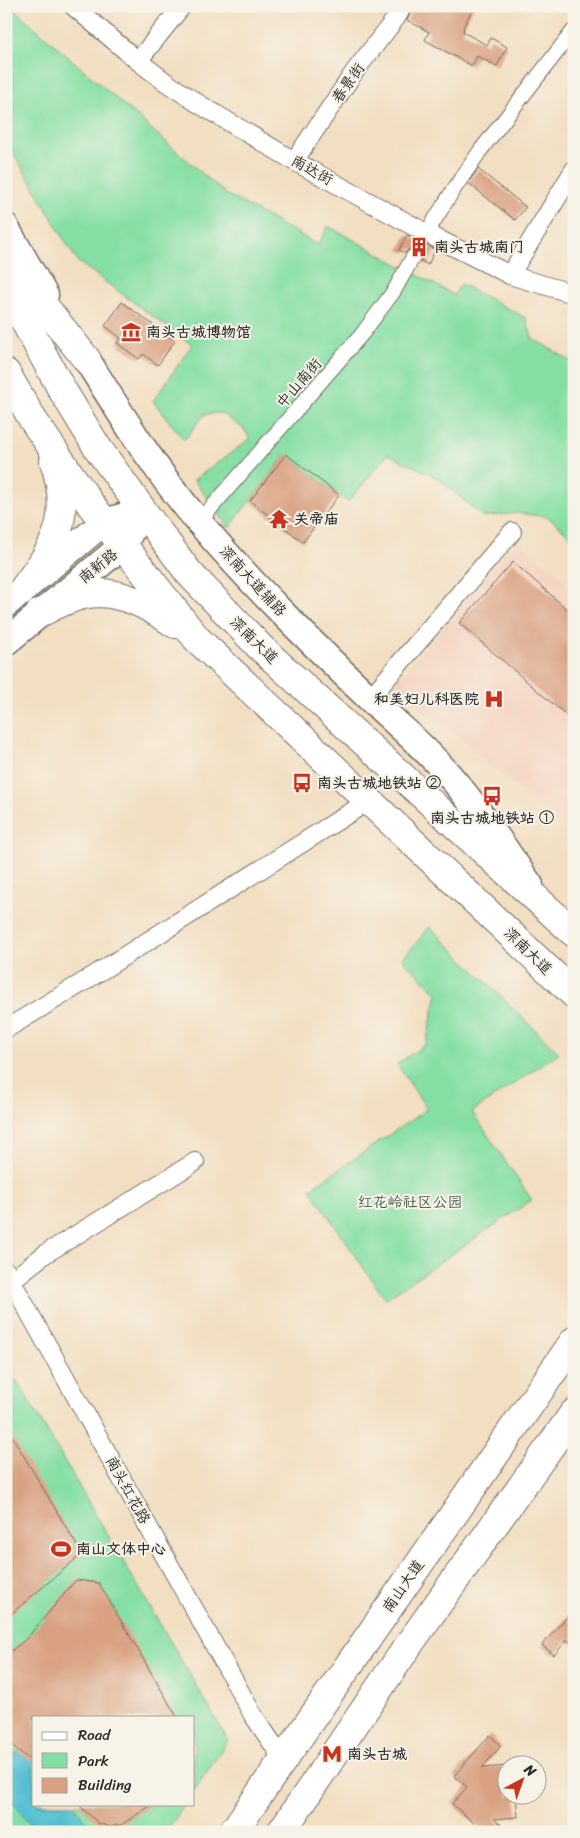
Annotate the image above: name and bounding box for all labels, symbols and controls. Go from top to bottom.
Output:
street label: 春景街 [324,57,372,109]
street label: 南达街 [286,148,338,192]
place label: 南头古城南门 [434,234,524,260]
building icon: 南头古城南门 [408,236,430,258]
place label: 南头古城博物馆 [146,319,251,345]
museum icon: 南头古城博物馆 [120,321,142,343]
street label: 中山南街 [270,352,328,414]
place label: 关帝庙 [294,506,339,532]
temple icon: 关帝庙 [268,508,290,530]
street label: 深南大道辅路 [213,539,293,623]
street label: 南新路 [72,542,124,590]
street label: 深南大道 [223,610,285,670]
place label: 和美妇儿科医院 [374,686,479,712]
hospital icon: 和美妇儿科医院 [483,688,505,710]
place label: 南头古城地铁站 ② [317,770,441,796]
bus stop icon: 南头古城地铁站 ② [291,772,313,794]
bus stop icon: 南头古城地铁站 ① [481,785,503,807]
place label: 南头古城地铁站 ① [430,805,554,831]
street label: 深南大道 [497,921,559,981]
park label: 红花岭社区公园 [357,1189,463,1215]
street label: 南头红花路 [98,1451,158,1529]
place label: 南山文体中心 [76,1536,166,1562]
sports icon: 南山文体中心 [50,1538,72,1560]
street label: 南山大道 [375,1554,431,1618]
legend [32,1716,195,1806]
text: Road [78,1722,111,1748]
place label: 南头古城 [347,1741,407,1767]
metro station icon: 南头古城 [321,1743,343,1765]
text: Park [78,1748,109,1774]
north arrow [498,1756,548,1806]
text: N [518,1757,542,1783]
text: Building [78,1772,132,1798]

